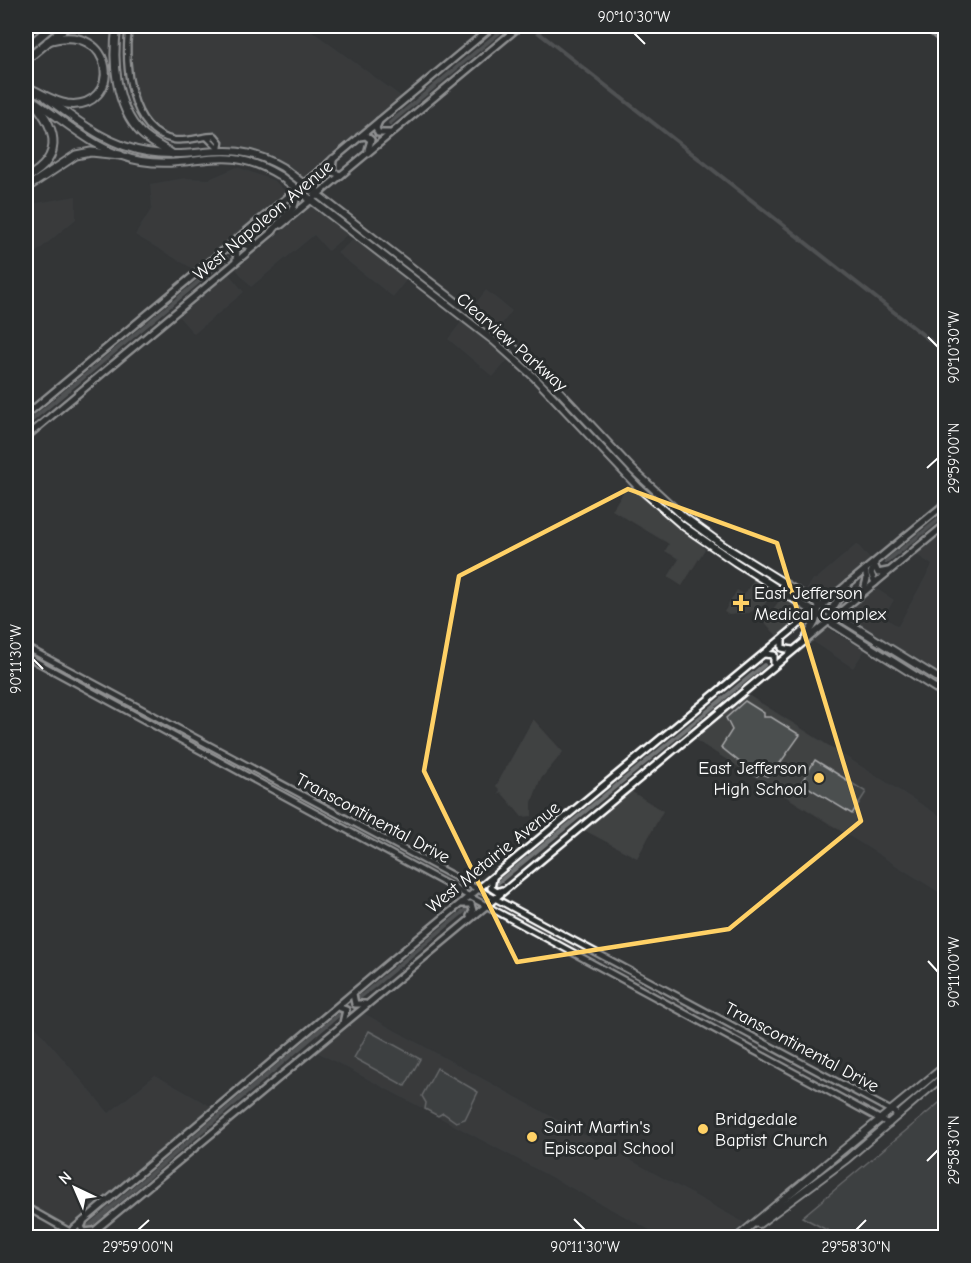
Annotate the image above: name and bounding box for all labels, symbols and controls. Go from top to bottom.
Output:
text: 90°10'30"W [598,8,670,26]
street label: West Napoleon Avenue [189,156,337,285]
street label: Clearview Parkway [452,288,572,397]
text: 90°10'30"W [945,311,963,383]
text: 29°59'00"N [945,423,963,493]
place label: East Jefferson Medical Complex [754,583,887,625]
marker: East Jefferson Medical Complex [732,594,750,612]
text: 90°11'30"W [7,624,25,694]
place label: East Jefferson High School [698,758,807,800]
street label: Transcontinental Drive [292,769,454,868]
marker: East Jefferson High School [812,771,826,785]
street label: West Metairie Avenue [423,797,564,918]
text: 90°11'00"W [945,936,963,1008]
street label: Transcontinental Drive [721,998,883,1097]
place label: Bridgedale Baptist Church [715,1109,828,1151]
text: 29°58'30"N [945,1115,963,1185]
place label: Saint Martin's Episcopal School [544,1117,674,1159]
marker: Bridgedale Baptist Church [696,1122,710,1136]
marker: Saint Martin's Episcopal School [525,1130,539,1144]
north arrow [45,1158,105,1218]
text: N [55,1168,75,1188]
text: 29°59'00"N [103,1238,173,1256]
text: 90°11'30"W [550,1238,620,1256]
text: 29°58'30"N [821,1238,891,1256]

